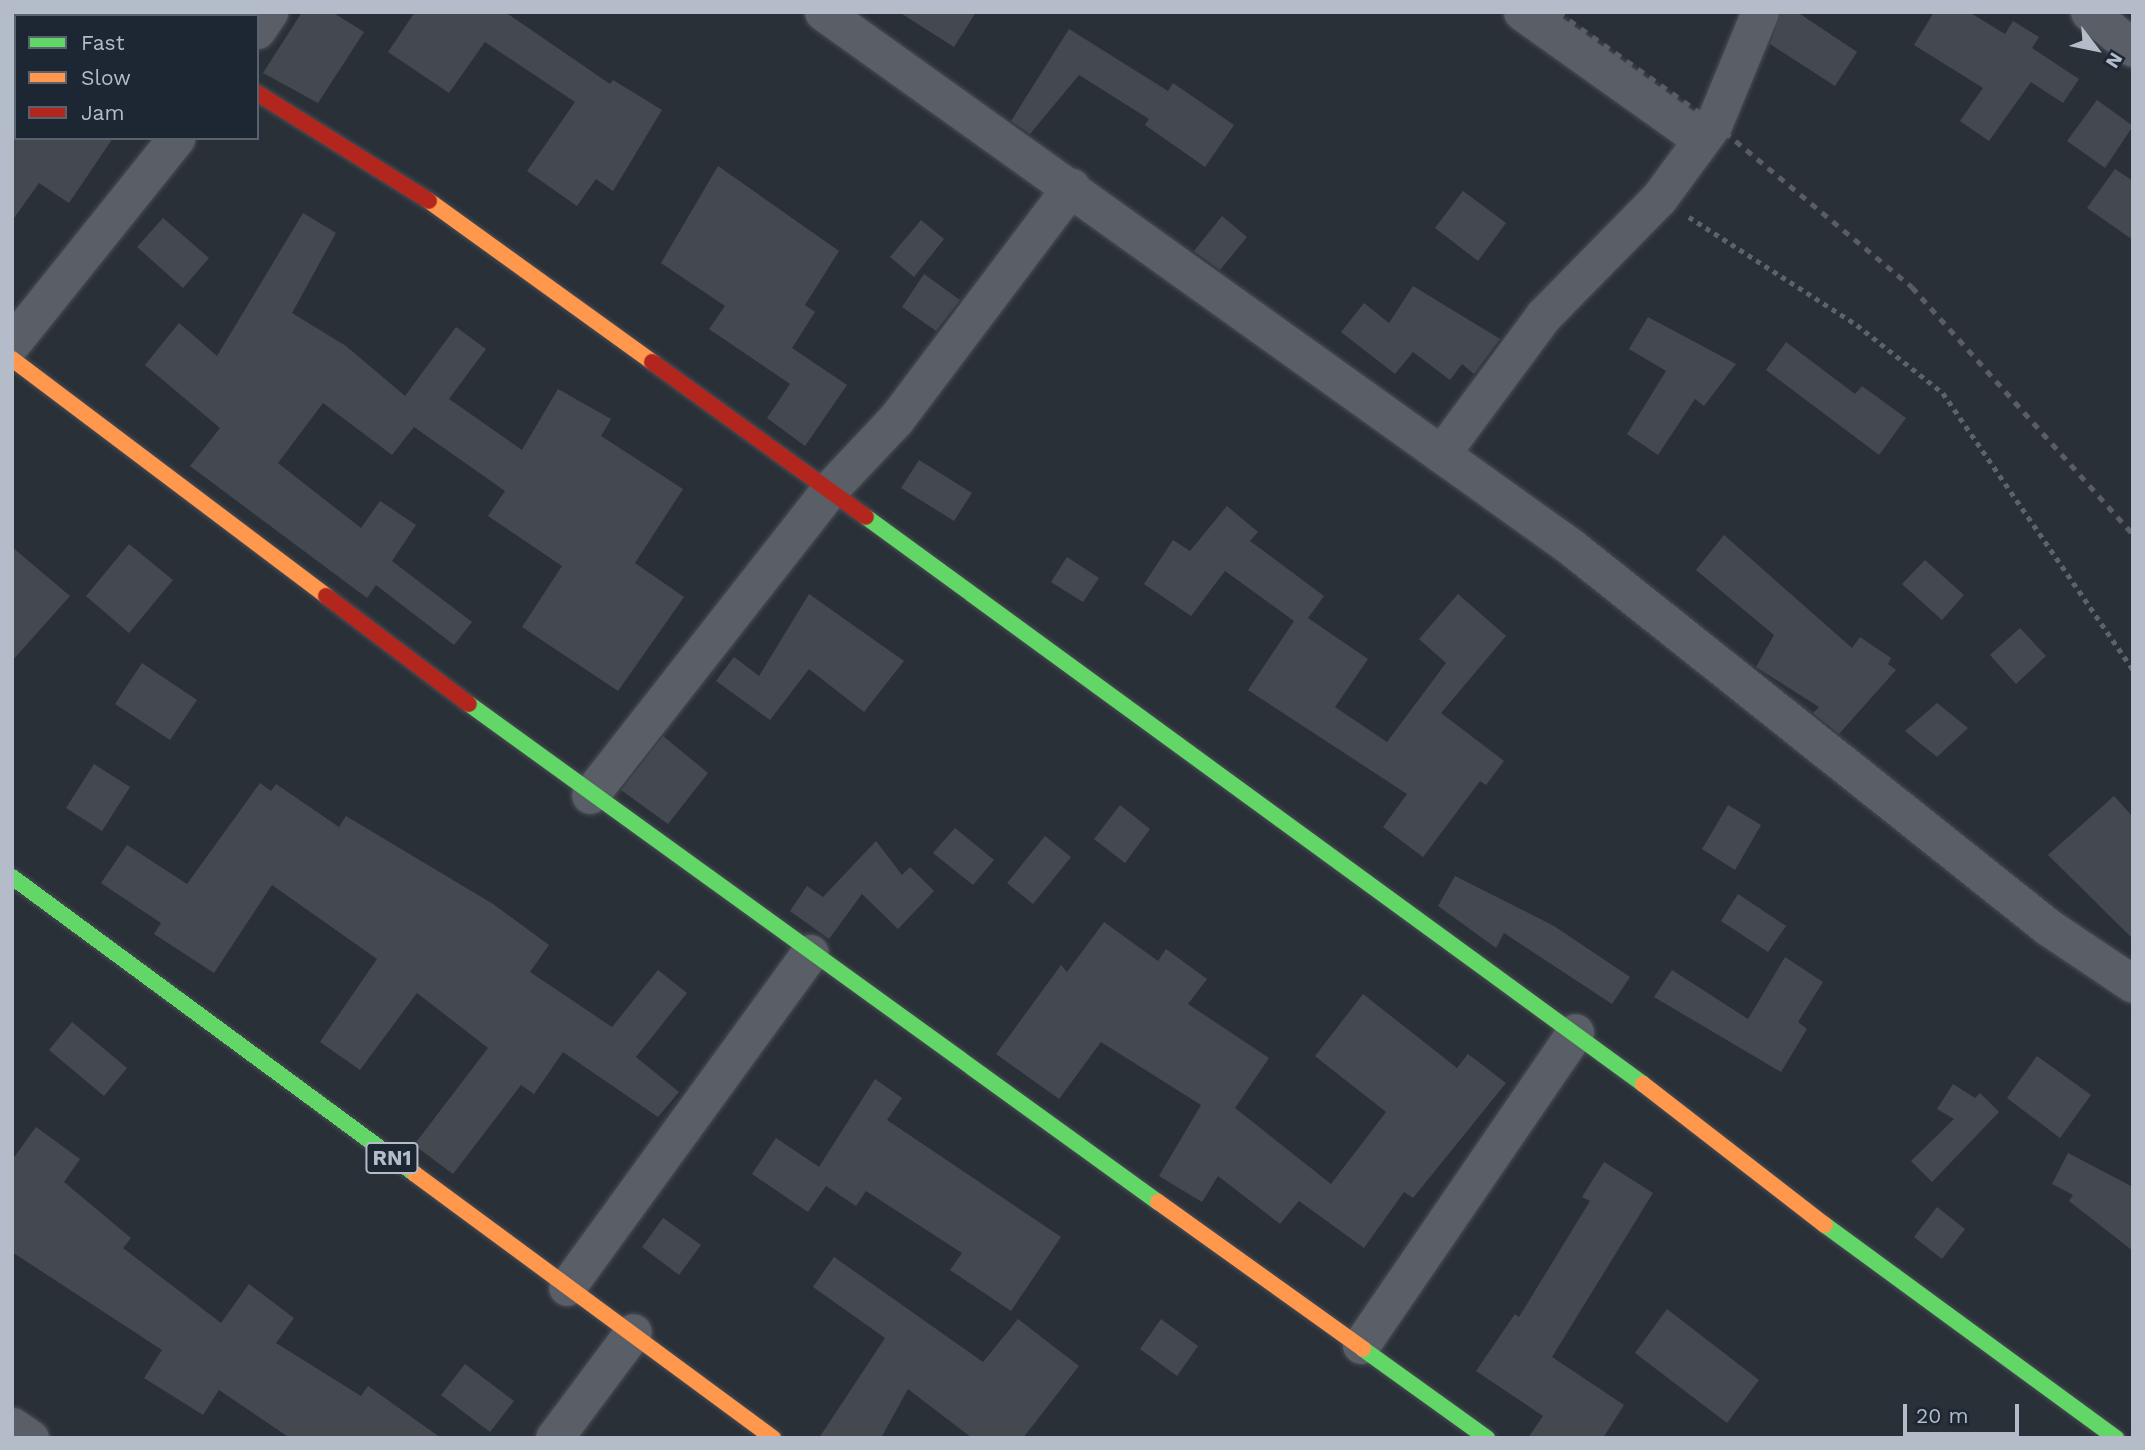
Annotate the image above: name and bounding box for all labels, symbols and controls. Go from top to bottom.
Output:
legend [14,14,259,140]
north arrow [2061,14,2131,84]
text: Fast [81,30,125,55]
text: N [2101,48,2128,72]
text: Slow [81,65,131,90]
text: Jam [81,100,124,125]
road number: RN1 [364,1140,420,1176]
scale bar [1907,1390,2022,1434]
text: 20 m [1916,1403,1968,1428]

